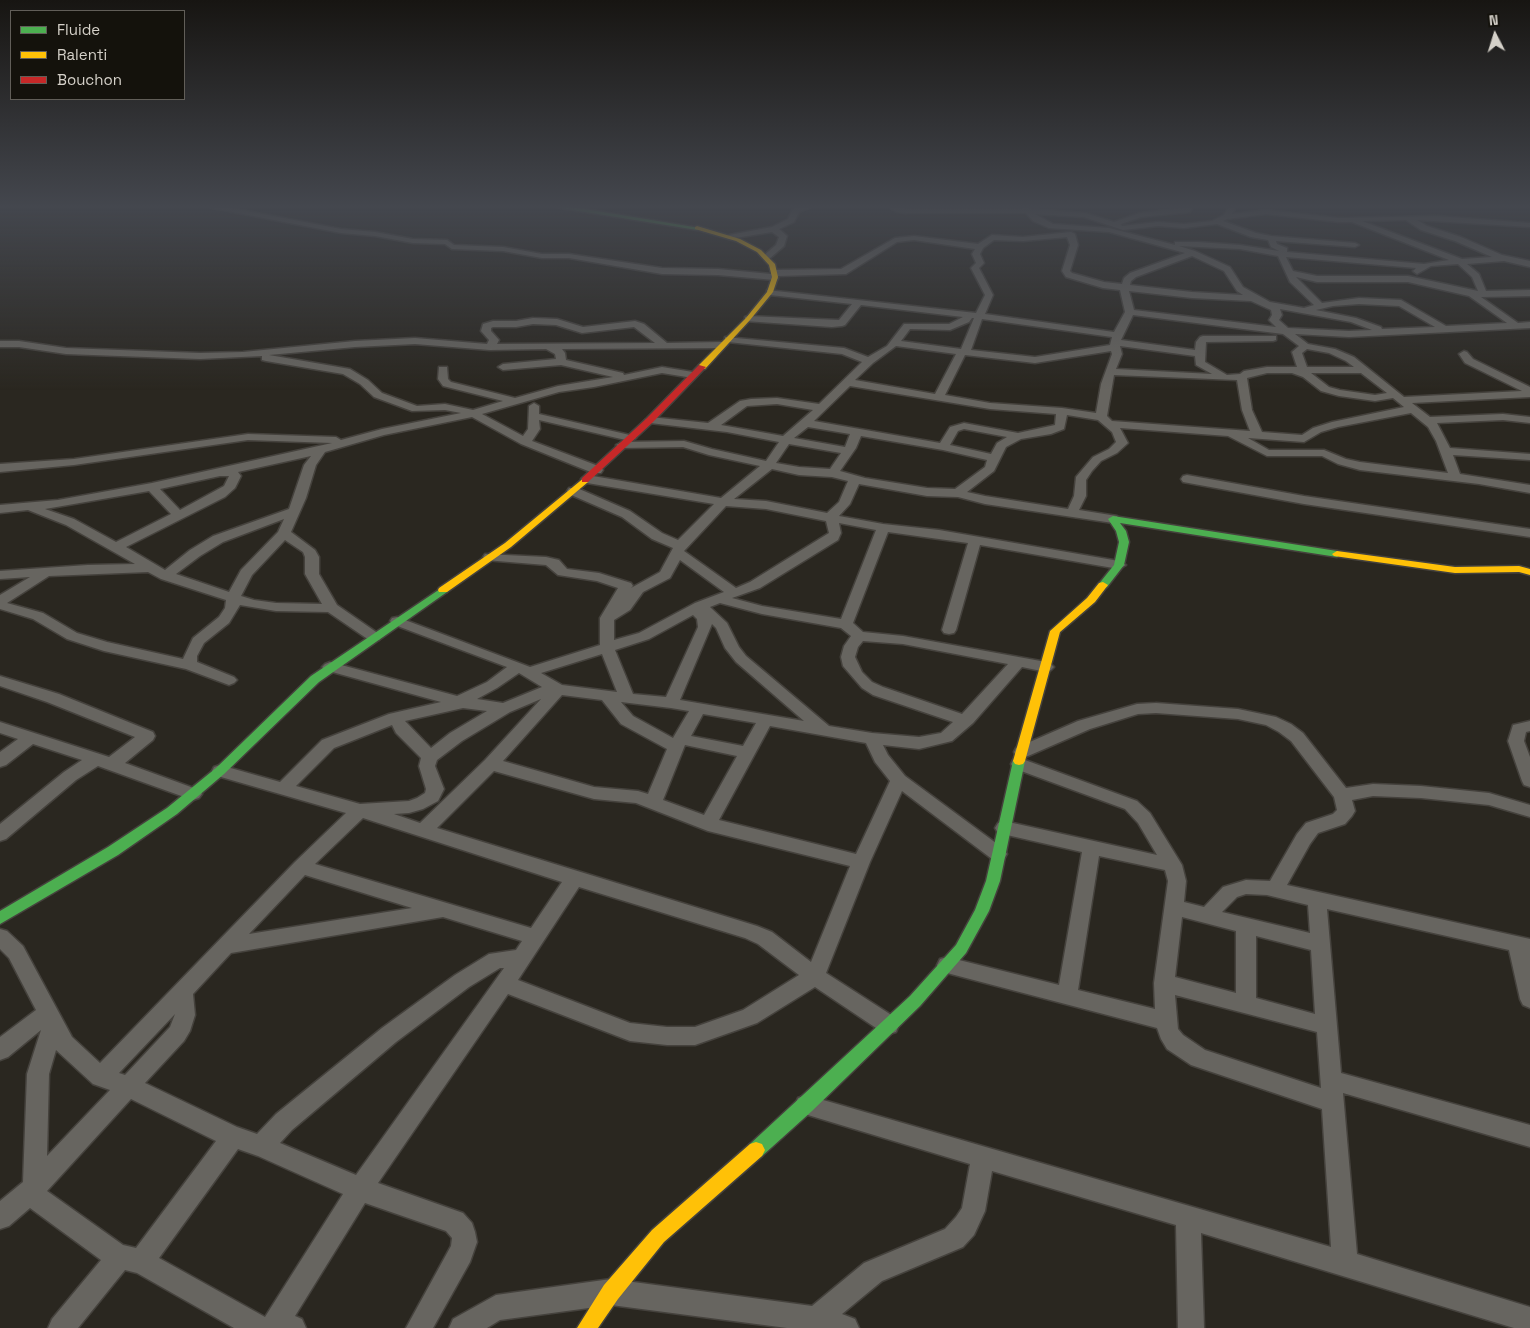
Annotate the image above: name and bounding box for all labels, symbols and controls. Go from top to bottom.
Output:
legend [10,10,185,100]
north arrow [1470,10,1520,60]
text: N [1488,11,1499,29]
text: Fluide [57,20,100,39]
text: Ralenti [57,45,107,64]
text: Bouchon [57,70,122,89]

